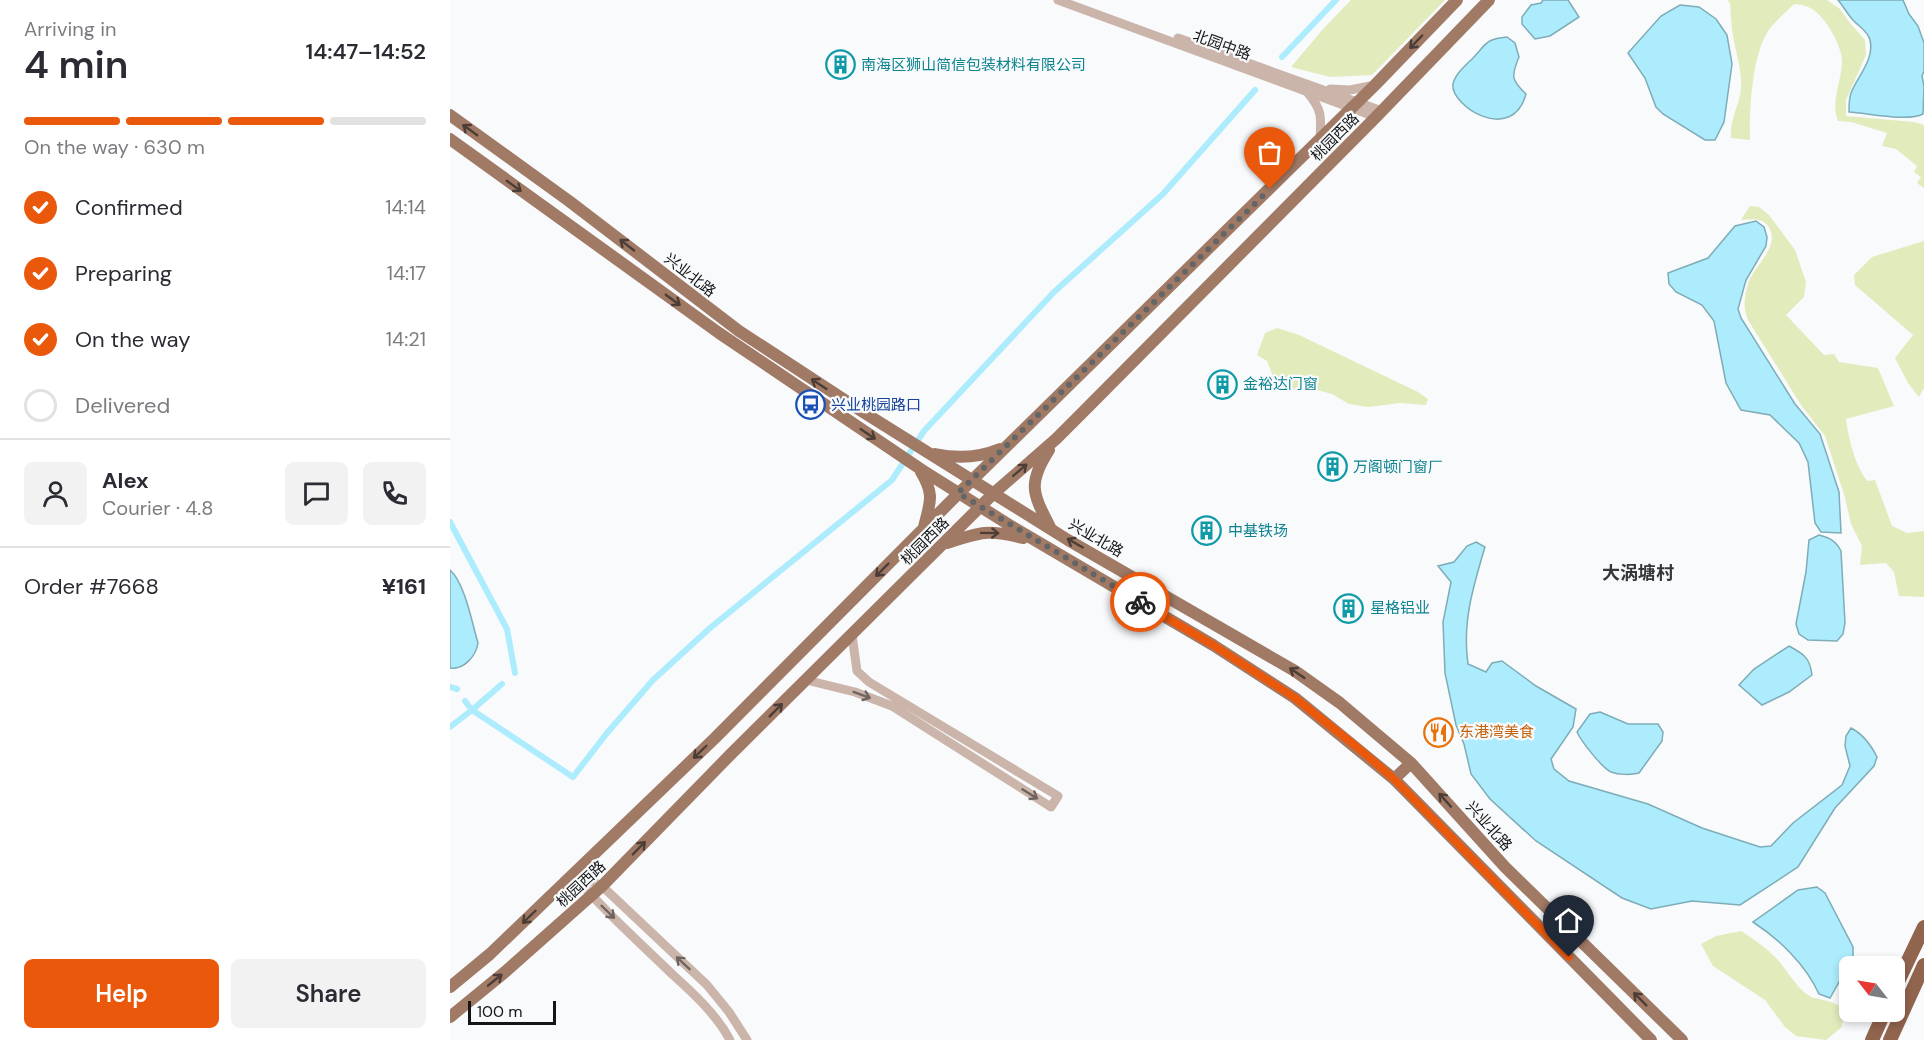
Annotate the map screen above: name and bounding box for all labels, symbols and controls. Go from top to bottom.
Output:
text: Arriving in [24,16,116,42]
street label: 北园中路 [1190,25,1254,65]
one-way arrow [1409,35,1424,50]
text: 14:47–14:52 [306,37,426,66]
text: 4 min [24,39,128,90]
building icon: 南海区狮山简信包装材料有限公司 [824,49,856,81]
place label: 南海区狮山简信包装材料有限公司 [861,55,1086,75]
street label: 桃园西路 [1307,109,1363,165]
one-way arrow [463,124,479,136]
pin [1244,127,1295,189]
text: On the way · 630 m [24,134,205,160]
icon: bag [1253,136,1286,169]
one-way arrow [506,180,522,192]
icon: check [24,191,57,224]
text: Confirmed [75,193,183,222]
text: 14:14 [385,194,426,220]
one-way arrow [620,239,636,252]
street label: 兴业北路 [660,249,720,301]
icon: check [24,257,57,290]
text: Preparing [75,259,172,288]
text: 14:17 [387,260,426,286]
one-way arrow [664,294,680,306]
icon: check [24,323,57,356]
text: On the way [75,325,190,354]
text: 14:21 [386,326,426,352]
building icon: 金裕达门窗 [1206,368,1238,400]
place label: 金裕达门窗 [1243,374,1318,394]
one-way arrow [812,378,828,390]
bus stop icon: 兴业桃园路口 [794,389,826,421]
text: Delivered [75,391,170,420]
place label: 兴业桃园路口 [831,395,921,415]
one-way arrow [859,428,876,440]
building icon: 万阁顿门窗厂 [1316,451,1348,483]
place label: 万阁顿门窗厂 [1353,457,1443,477]
button: person [24,462,87,525]
button: chat [285,462,348,525]
button: phone [363,462,426,525]
one-way arrow [1012,463,1027,477]
text: Alex [102,466,149,495]
text: Courier · 4.8 [102,495,213,521]
street label: 桃园西路 [897,513,953,569]
street label: 兴业北路 [1065,514,1127,562]
building icon: 中基铁场 [1191,515,1223,547]
place label: 中基铁场 [1228,521,1288,541]
one-way arrow [979,527,999,539]
one-way arrow [1066,537,1084,548]
district label: 大涡塘村 [1602,561,1674,585]
one-way arrow [875,562,890,577]
text: Order #7668 [24,572,159,601]
text: ¥161 [382,572,426,601]
courier [1110,572,1170,632]
icon: bike [1124,586,1157,619]
building icon: 星格铝业 [1333,592,1365,624]
place label: 星格铝业 [1370,598,1430,618]
one-way arrow [1290,667,1306,679]
one-way arrow [853,690,871,701]
one-way arrow [769,702,784,717]
restaurant icon: 东港湾美食 [1422,716,1454,748]
place label: 东港湾美食 [1459,722,1534,742]
one-way arrow [692,745,707,760]
one-way arrow [1021,788,1038,800]
one-way arrow [1438,793,1452,808]
street label: 兴业北路 [1461,797,1517,855]
one-way arrow [632,841,647,856]
street label: 桃园西路 [552,856,610,912]
pin [1543,895,1594,957]
icon: home [1552,904,1585,937]
one-way arrow [601,905,616,920]
one-way arrow [521,910,536,924]
one-way arrow [676,956,691,970]
north arrow [1839,956,1905,1022]
map controls [1839,956,1905,1022]
button: Help [24,959,219,1028]
button: Share [231,959,426,1028]
one-way arrow [487,974,503,987]
one-way arrow [1632,992,1647,1006]
scale bar [468,998,556,1026]
text: 100 m [477,1001,522,1022]

